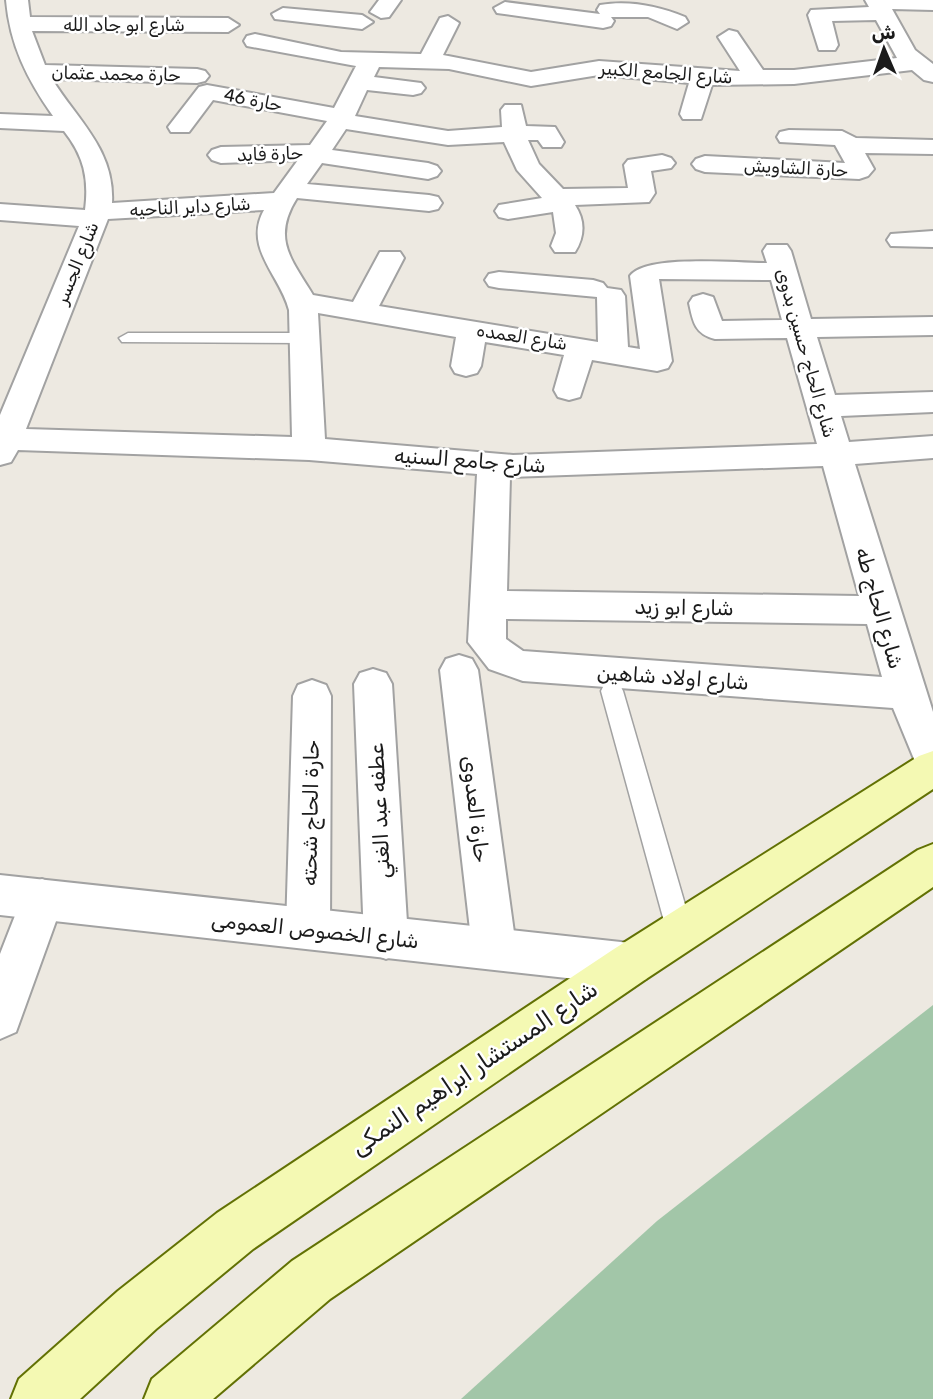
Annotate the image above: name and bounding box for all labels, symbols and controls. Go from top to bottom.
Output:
street label: شارع ابو جاد الله [63,14,185,37]
north arrow [849,14,919,84]
text: ش [871,21,896,44]
street label: شارع الجامع الكبير [598,57,733,91]
street label: حارة محمد عثمان [51,62,181,86]
street label: حارة 46 [222,84,284,116]
street label: حارة فايد [236,142,304,166]
street label: حارة الشاويش [743,154,849,182]
street label: شارع داير الناحيه [129,193,251,222]
street label: شارع الجسر [50,219,104,309]
street label: شارع الحاج حسين بدوى [770,266,841,441]
street label: شارع العمده [475,319,569,356]
street label: شارع جامع السنيه [393,442,547,481]
street label: شارع الحاج طه [849,544,909,672]
street label: شارع ابو زيد [634,594,734,622]
street label: شارع اولاد شاهين [596,659,750,697]
street label: حارة الحاج شحته [296,740,326,886]
street label: عطفه عبد الغني [363,742,399,879]
street label: حارة العدوى [456,754,495,864]
street label: شارع الخصوص العمومى [210,907,420,955]
street label: شارع المستشار ابراهيم النمكى [345,975,604,1163]

